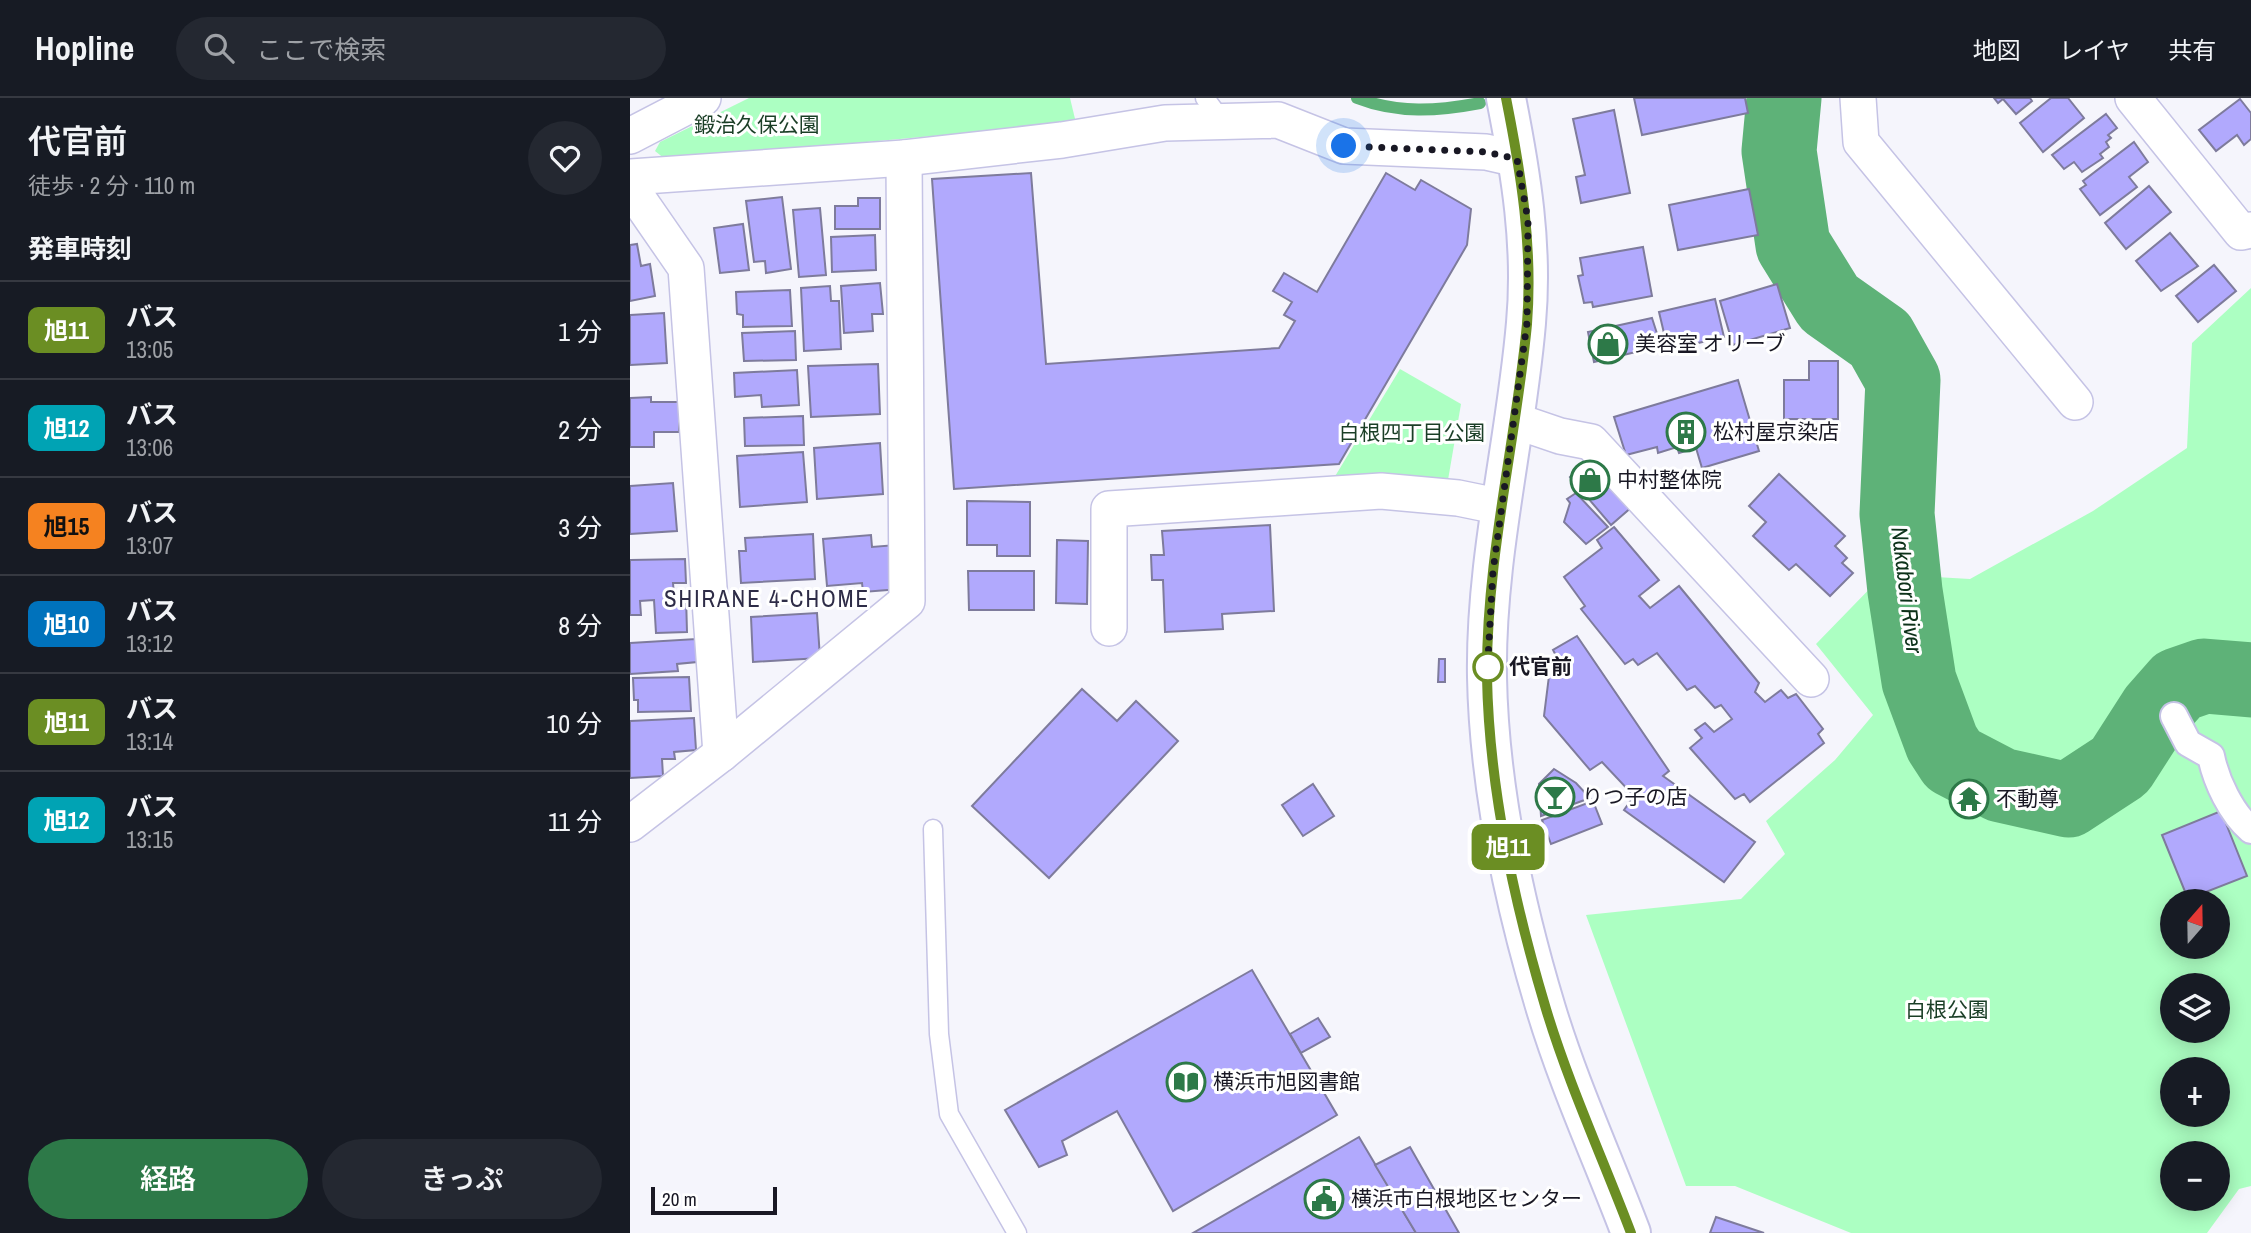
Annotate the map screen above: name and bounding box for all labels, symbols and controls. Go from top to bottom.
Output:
search box [176,17,666,80]
text: Hopline [35,26,134,70]
icon: search [200,29,238,67]
text: ここで検索 [256,32,386,67]
text: 地図 [1973,34,2021,66]
text: レイヤ [2059,34,2130,66]
text: 共有 [2168,34,2216,66]
park label: 鍛治久保公園 [694,110,820,139]
text: 代官前 [28,119,127,163]
button: heart [528,121,602,195]
your location [1326,128,1361,163]
text: 徒歩 · 2 分 · 110 m [28,170,195,201]
text: 発車時刻 [28,231,132,266]
text: バス [126,299,178,334]
text: 旭11 [44,314,89,346]
text: 1 分 [558,314,602,349]
shop icon: 美容室 オリーブ [1587,323,1629,365]
place label: 美容室 オリーブ [1635,329,1786,358]
text: 13:05 [126,334,173,365]
text: バス [126,397,178,432]
building icon: 松村屋京染店 [1665,411,1707,453]
text: 旭12 [44,412,89,444]
text: 2 分 [558,412,602,447]
place label: 松村屋京染店 [1713,417,1839,446]
park label: 白根四丁目公園 [1339,418,1486,447]
text: 13:06 [126,432,173,463]
shop icon: 中村整体院 [1569,459,1611,501]
place label: 中村整体院 [1617,465,1722,494]
text: バス [126,495,178,530]
text: 旭15 [44,510,89,542]
text: 3 分 [558,510,602,545]
water label: Nakabori River [1884,525,1931,655]
text: 13:07 [126,530,173,561]
district label: SHIRANE 4-CHOME [664,583,870,614]
text: バス [126,593,178,628]
text: 旭10 [44,608,89,640]
text: 8 分 [558,608,602,643]
text: 13:12 [126,628,173,659]
marker: 代官前 [1473,652,1503,682]
place label: 代官前 [1509,652,1572,681]
text: バス [126,691,178,726]
text: 旭11 [44,706,89,738]
text: 10 分 [546,706,602,741]
text: 13:14 [126,726,173,757]
bar icon: りつ子の店 [1534,776,1576,818]
temple icon: 不動尊 [1948,778,1990,820]
place label: りつ子の店 [1582,782,1687,811]
place label: 不動尊 [1996,784,2059,813]
text: バス [126,789,178,824]
text: 旭12 [44,804,89,836]
text: 11 分 [548,804,602,839]
text: 13:15 [126,824,173,855]
line badge: 旭11 [1468,824,1548,870]
text: 旭11 [1486,831,1530,863]
north arrow [2160,889,2230,959]
map controls [2160,889,2230,1211]
button: layers [2160,973,2230,1043]
park label: 白根公園 [1905,995,1989,1024]
button: + [2160,1057,2230,1127]
library icon: 横浜市旭図書館 [1165,1061,1207,1103]
place label: 横浜市旭図書館 [1213,1067,1360,1096]
button: 経路 [28,1139,308,1219]
button: きっぷ [322,1139,602,1219]
button: − [2160,1141,2230,1211]
public building icon: 横浜市白根地区センター [1303,1178,1345,1220]
scale bar [651,1184,777,1216]
place label: 横浜市白根地区センター [1351,1184,1582,1213]
text: 20 m [662,1186,697,1212]

